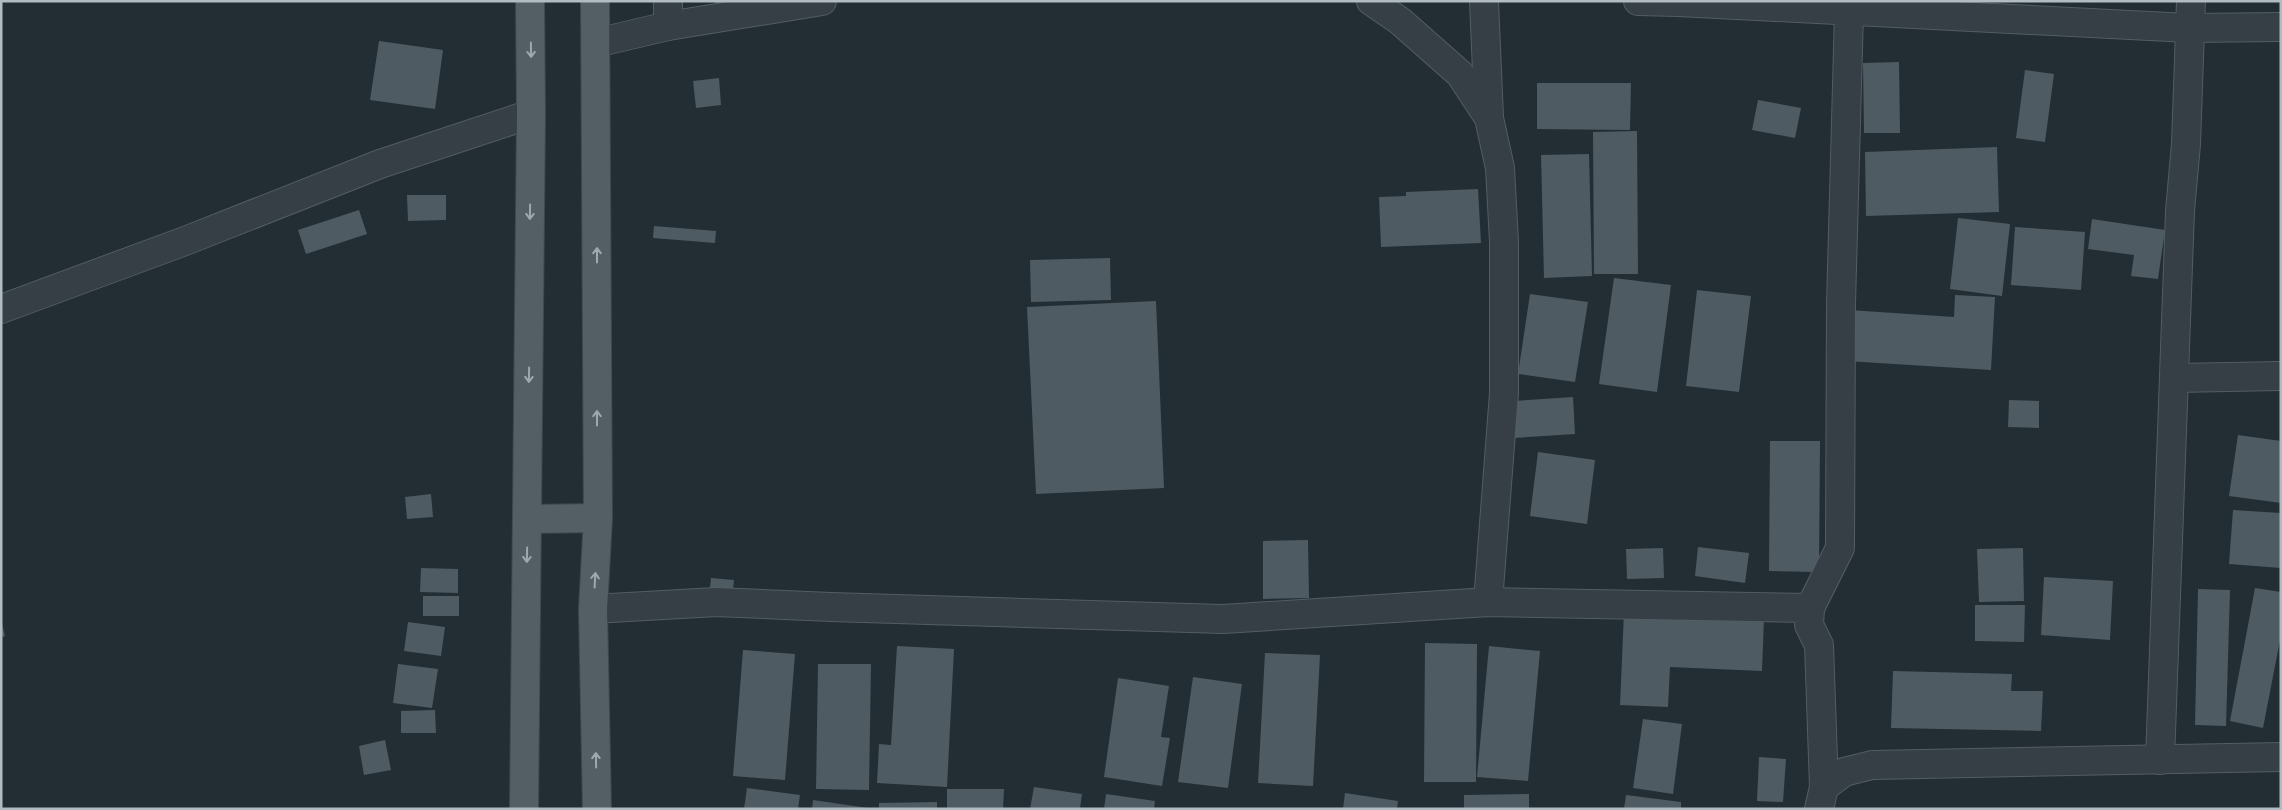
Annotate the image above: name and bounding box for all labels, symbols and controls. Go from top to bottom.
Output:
one-way arrow [526,42,535,58]
one-way arrow [526,204,535,220]
one-way arrow [592,247,602,264]
one-way arrow [524,366,534,383]
one-way arrow [592,410,602,426]
one-way arrow [522,546,532,563]
one-way arrow [590,572,599,588]
one-way arrow [591,752,601,768]

